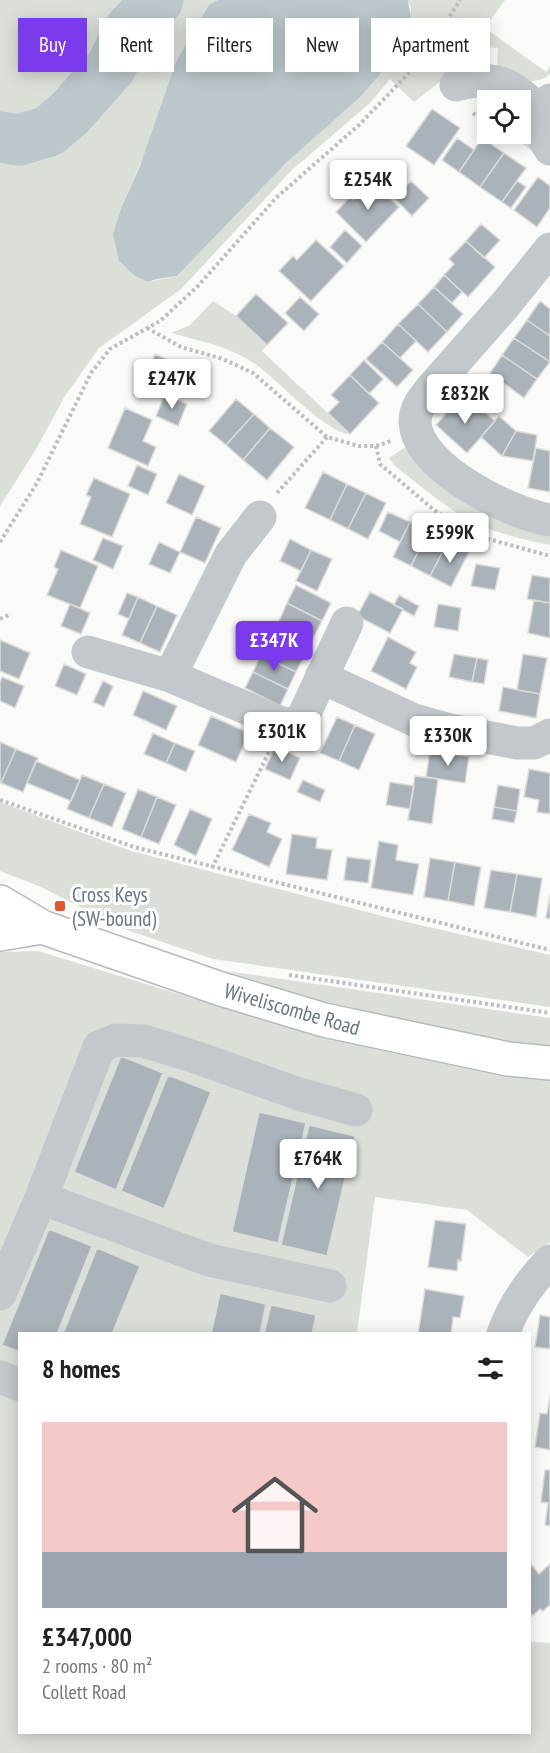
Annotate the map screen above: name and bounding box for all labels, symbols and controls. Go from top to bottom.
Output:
chip: Buy [18,18,87,72]
chip: Rent [99,18,174,72]
chip: Filters [186,18,273,72]
chip: New [285,18,359,72]
chip: Apartment [371,18,490,72]
map controls [477,90,531,144]
button: locate [477,90,531,144]
pin: £254K [326,160,410,211]
text: £254K [344,166,392,192]
pin: £247K [130,359,214,410]
text: £247K [148,365,196,391]
pin: £832K [423,374,507,425]
text: £832K [441,380,489,406]
pin: £599K [408,513,492,564]
text: £599K [426,519,474,545]
pin: £347K [232,621,316,672]
text: £347K [250,627,298,653]
pin: £301K [240,712,324,763]
pin: £330K [406,716,490,767]
text: £301K [258,718,306,744]
text: £330K [424,722,472,748]
place label: Cross Keys (SW-bound) [72,881,156,932]
marker: Cross Keys (SW-bound) [53,899,67,913]
street label: Wiveliscombe Road [221,977,363,1041]
pin: £764K [276,1139,360,1190]
text: £764K [294,1145,342,1171]
text: 8 homes [42,1352,120,1385]
icon: filters [474,1352,507,1385]
icon: home [221,1461,329,1569]
text: £347,000 [42,1620,132,1653]
text: 2 rooms · 80 m² [42,1653,152,1679]
text: Collett Road [42,1679,126,1705]

